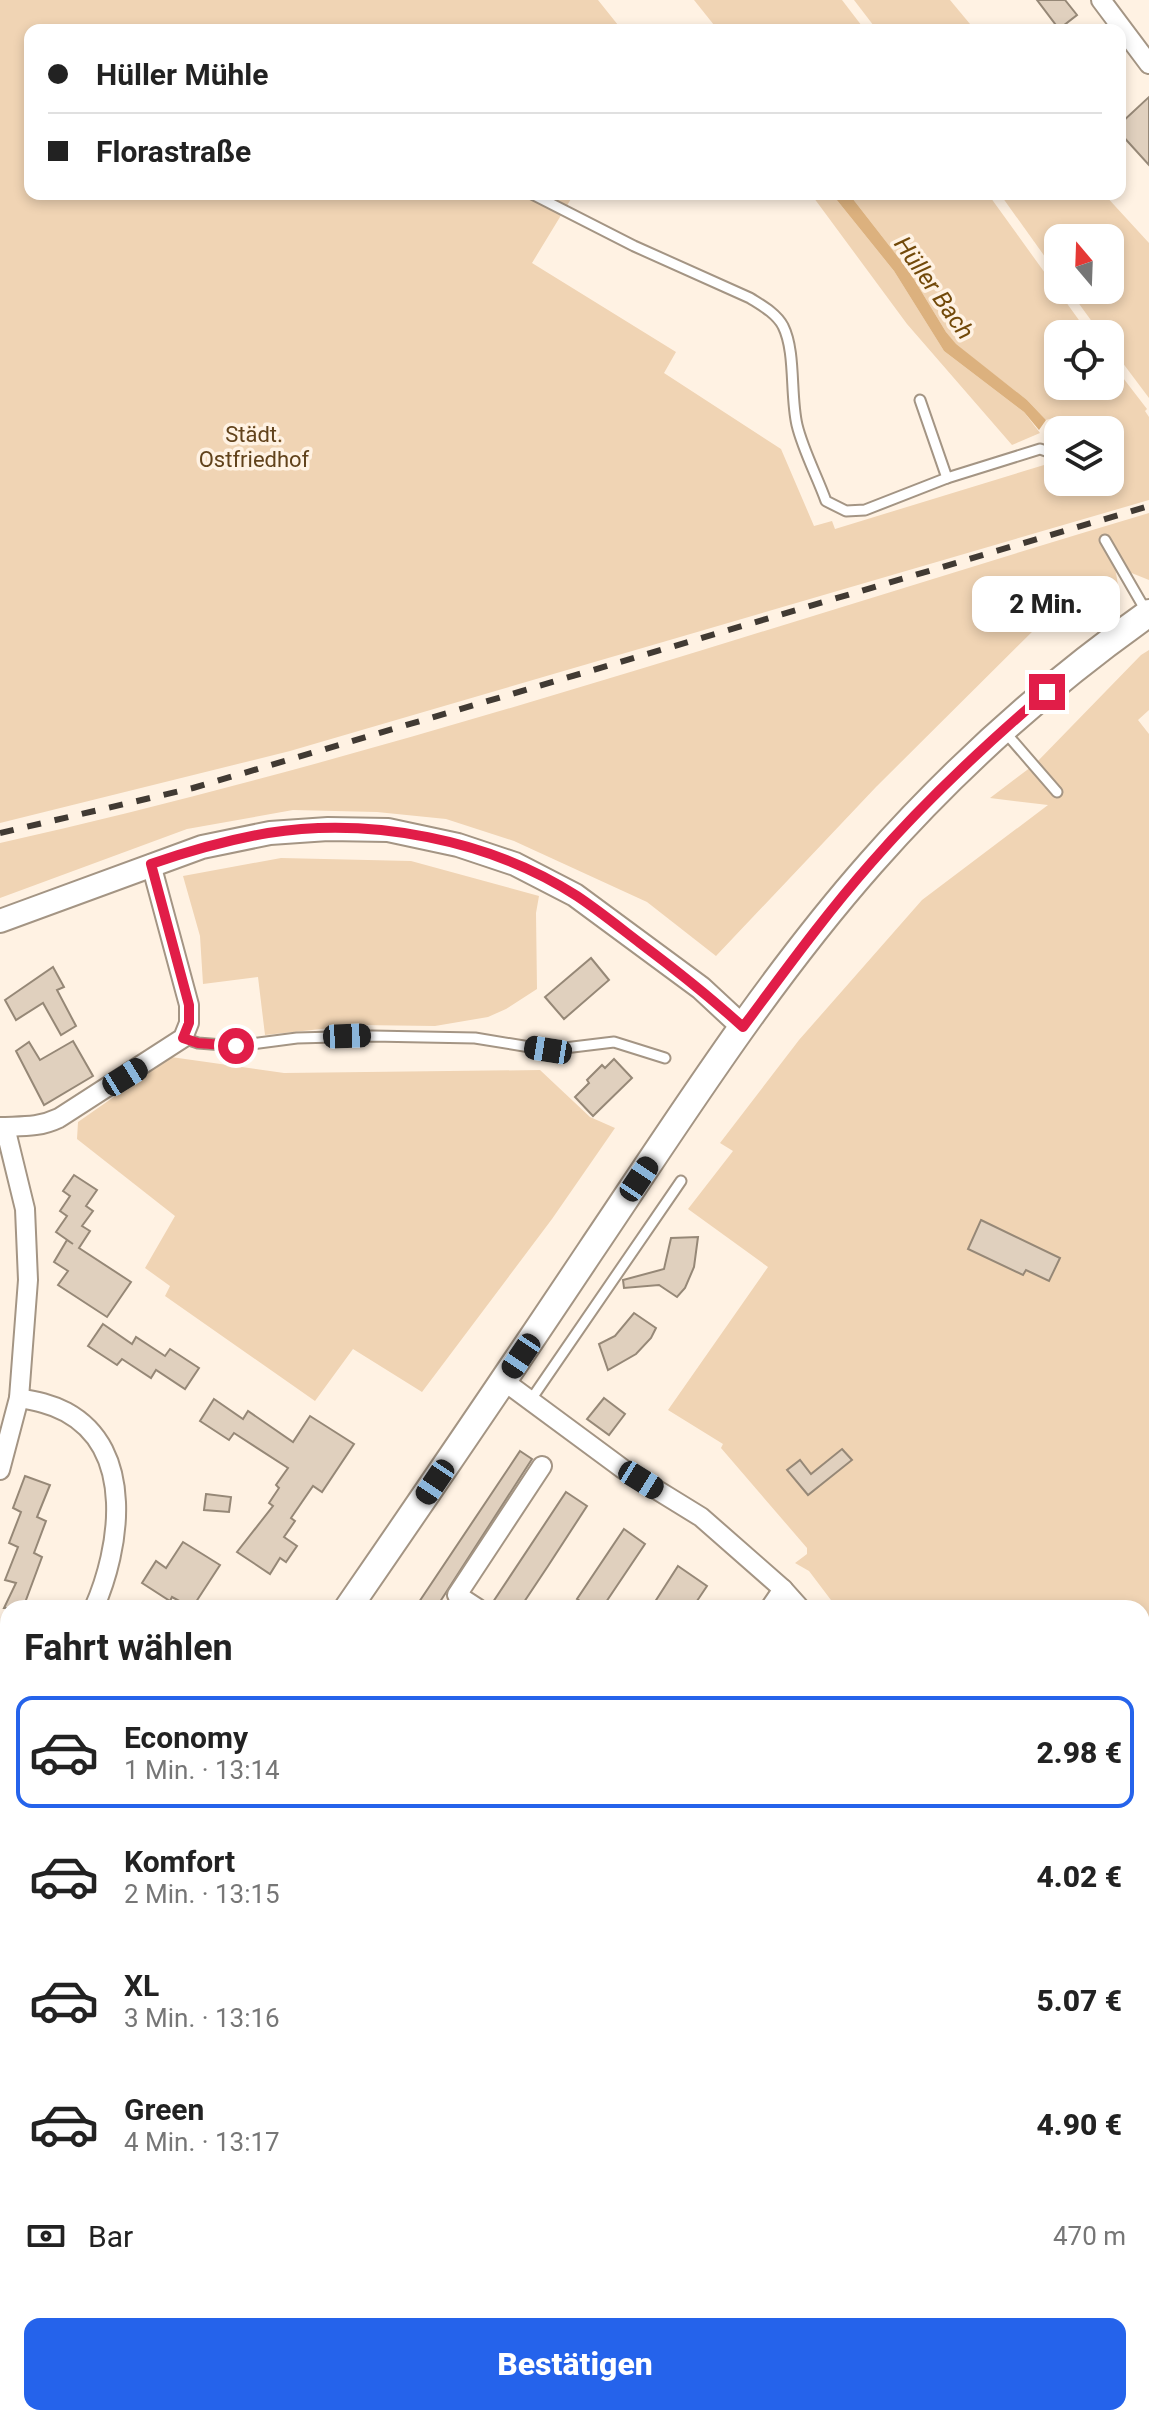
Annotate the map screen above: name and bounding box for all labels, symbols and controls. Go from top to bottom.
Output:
text: Hüller Mühle [96,57,269,92]
text: Florastraße [96,134,251,169]
north arrow [1044,224,1124,304]
map controls [1044,224,1124,496]
water label: Hüller Bach [888,231,980,345]
button: locate [1044,320,1124,400]
button: layers [1044,416,1124,496]
park label: Städt. Ostfriedhof [199,422,310,472]
callout: 2 Min. [973,576,1121,632]
text: 2 Min. [1009,589,1083,619]
route end [1029,674,1065,710]
car [323,1023,371,1049]
route start [218,1028,254,1064]
car [522,1034,574,1066]
car [98,1054,152,1100]
car [616,1152,662,1206]
car [498,1329,544,1383]
car [412,1455,458,1509]
car [614,1457,668,1503]
text: Fahrt wählen [24,1627,233,1669]
icon: car [28,1716,100,1788]
text: Economy [124,1720,248,1755]
text: 2.98 € [1036,1735,1122,1770]
text: 1 Min. · 13:14 [124,1755,280,1785]
icon: car [28,1840,100,1912]
text: Komfort [124,1844,235,1879]
text: 4.02 € [1036,1859,1122,1894]
text: 2 Min. · 13:15 [124,1879,280,1909]
icon: car [28,1964,100,2036]
text: XL [124,1968,159,2003]
text: 5.07 € [1036,1983,1122,2018]
text: 3 Min. · 13:16 [124,2003,280,2033]
icon: car [28,2088,100,2160]
text: Green [124,2092,204,2127]
text: 4.90 € [1036,2107,1122,2142]
text: 4 Min. · 13:17 [124,2127,280,2157]
icon: cash [24,2214,68,2258]
text: Bar [88,2219,133,2254]
text: 470 m [1053,2221,1126,2251]
button: Bestätigen [24,2318,1126,2410]

